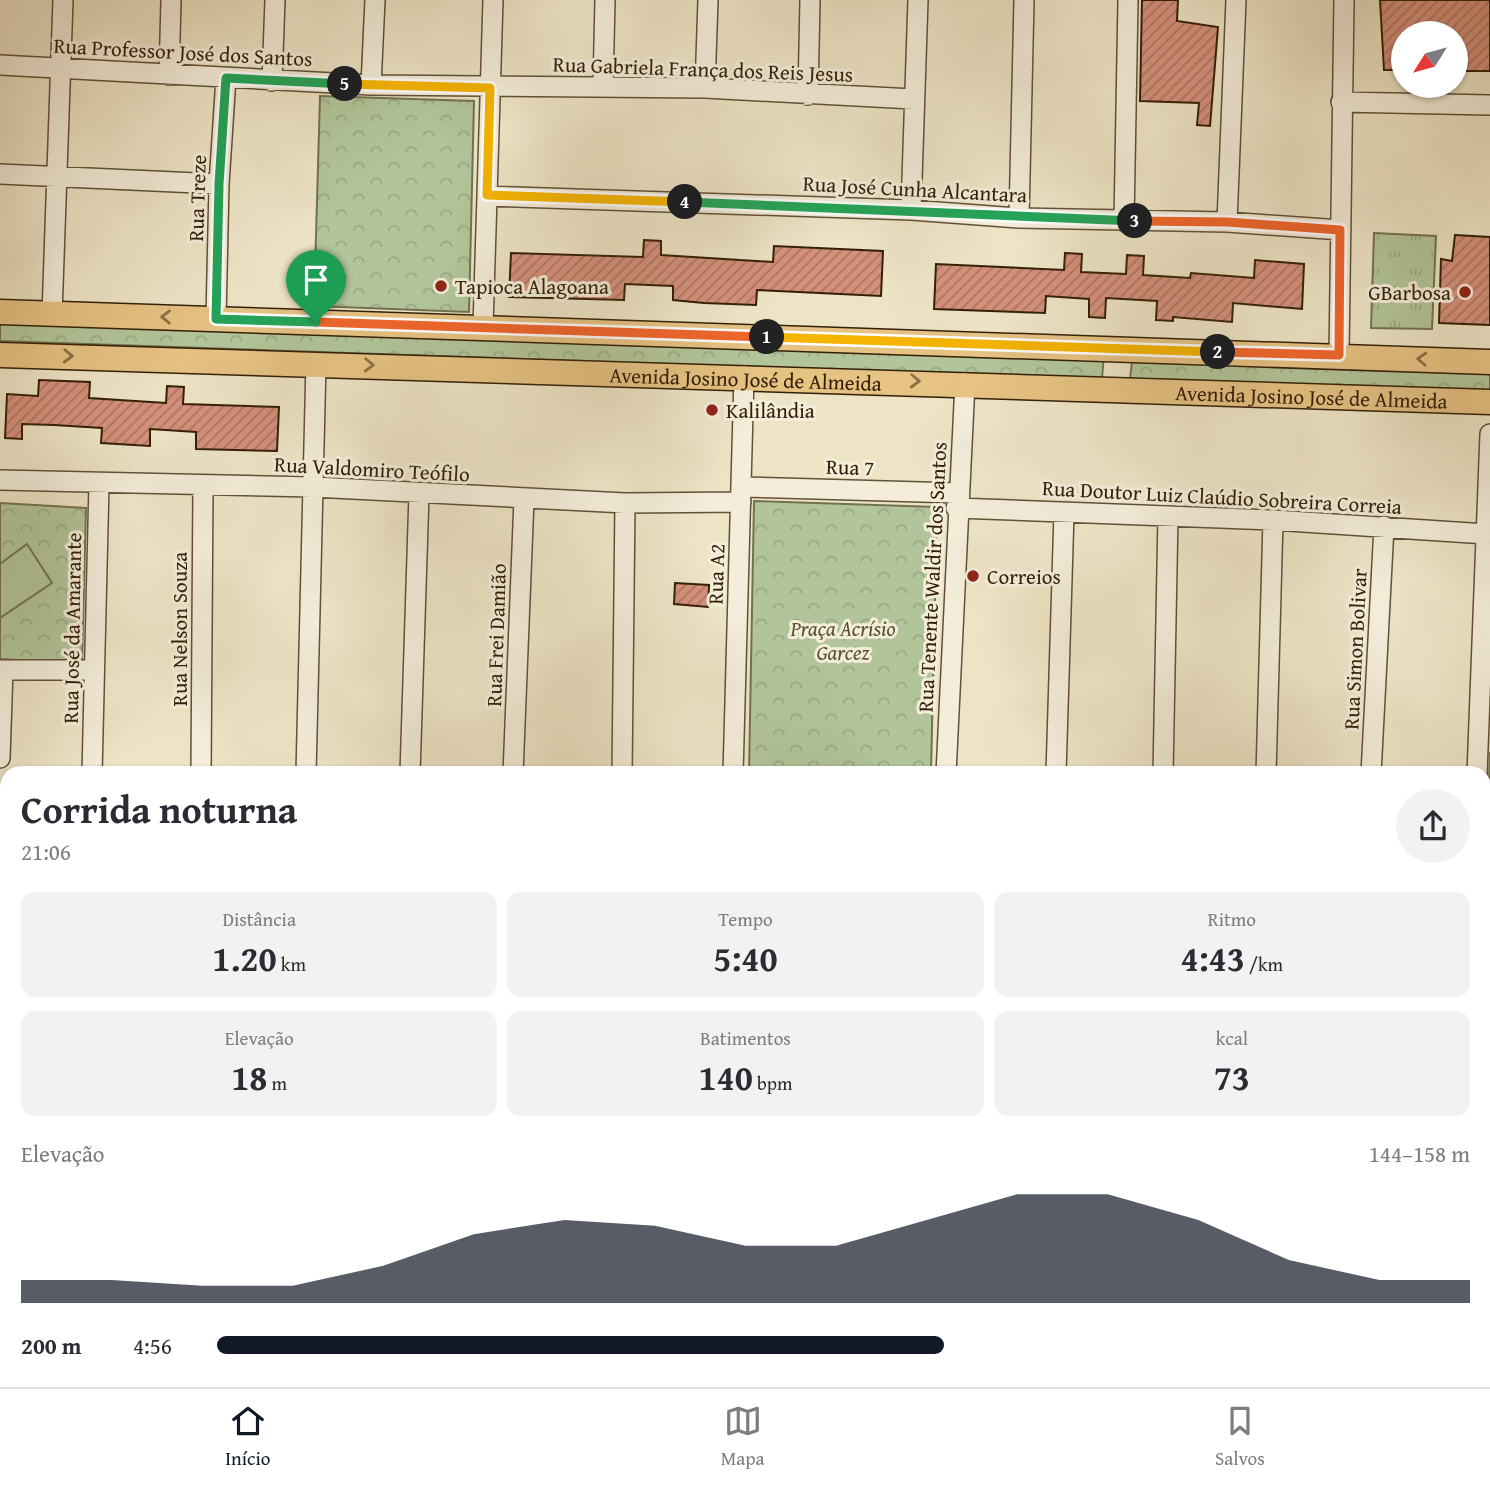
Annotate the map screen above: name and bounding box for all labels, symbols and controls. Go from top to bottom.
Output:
north arrow [1391,21,1468,98]
map controls [1391,21,1468,98]
street label: Rua Professor José dos Santos [53,30,313,74]
street label: Rua Gabriela França dos Reis Jesus [552,48,854,90]
pin: 5 [328,66,362,102]
text: 5 [340,69,349,97]
street label: Rua Treze [180,154,214,242]
street label: Rua José Cunha Alcantara [802,168,1028,210]
pin: 4 [668,184,702,220]
text: 4 [680,187,689,215]
pin: 3 [1118,204,1152,238]
text: 3 [1130,206,1139,234]
pin [286,250,346,322]
icon: arrive [297,261,335,299]
place label: Tapioca Alagoana [455,271,609,302]
place label: GBarbosa [1368,277,1451,308]
marker: Tapioca Alagoana [433,278,449,294]
marker: GBarbosa [1457,284,1473,300]
one-way arrow [160,310,171,325]
pin: 1 [750,320,784,354]
text: 1 [762,322,771,350]
pin: 2 [1200,334,1236,370]
text: 2 [1213,337,1222,365]
one-way arrow [63,349,74,364]
one-way arrow [1416,351,1427,366]
one-way arrow [364,357,375,372]
street label: Avenida Josino José de Almeida [609,359,882,398]
one-way arrow [910,374,921,389]
street label: Avenida Josino José de Almeida [1175,377,1448,416]
place label: Kalilândia [726,395,815,426]
marker: Kalilândia [704,402,720,418]
street label: Rua Tenente Waldir dos Santos [909,441,955,713]
street label: Rua Valdomiro Teófilo [273,448,471,490]
street label: Rua 7 [825,451,875,483]
street label: Rua Doutor Luiz Claúdio Sobreira Correia [1041,472,1403,522]
street label: Rua José da Amarante [55,532,89,724]
street label: Rua A2 [699,543,733,605]
street label: Rua Nelson Souza [164,552,195,706]
place label: Correios [987,561,1061,592]
street label: Rua Frei Damião [478,563,514,707]
street label: Rua Simon Bolivar [1335,567,1375,730]
marker: Correios [965,568,981,584]
park label: Praça Acrísio Garcez [790,613,895,668]
text: Corrida noturna [21,781,297,837]
button: share [1396,789,1470,863]
text: 21:06 [21,835,71,868]
text: Distância [222,905,296,933]
text: Tempo [718,905,773,933]
text: Ritmo [1208,905,1256,933]
text: 1.20 [212,933,277,984]
text: 5:40 [713,933,778,984]
text: 4:43 [1181,933,1245,984]
text: km [277,950,306,978]
text: /km [1245,950,1283,978]
text: Elevação [225,1024,294,1052]
text: Batimentos [700,1024,791,1052]
text: kcal [1216,1024,1248,1052]
text: 18 [231,1052,267,1103]
text: 140 [698,1052,753,1103]
text: 73 [1214,1052,1250,1103]
text: m [267,1069,287,1097]
text: bpm [753,1069,793,1097]
text: Elevação [21,1137,105,1170]
text: 144–158 m [1369,1137,1470,1170]
text: 200 m [21,1329,82,1362]
text: 4:56 [133,1329,172,1362]
tab: Início [225,1402,270,1472]
tab: Mapa [721,1402,765,1472]
tab: Salvos [1215,1402,1265,1472]

